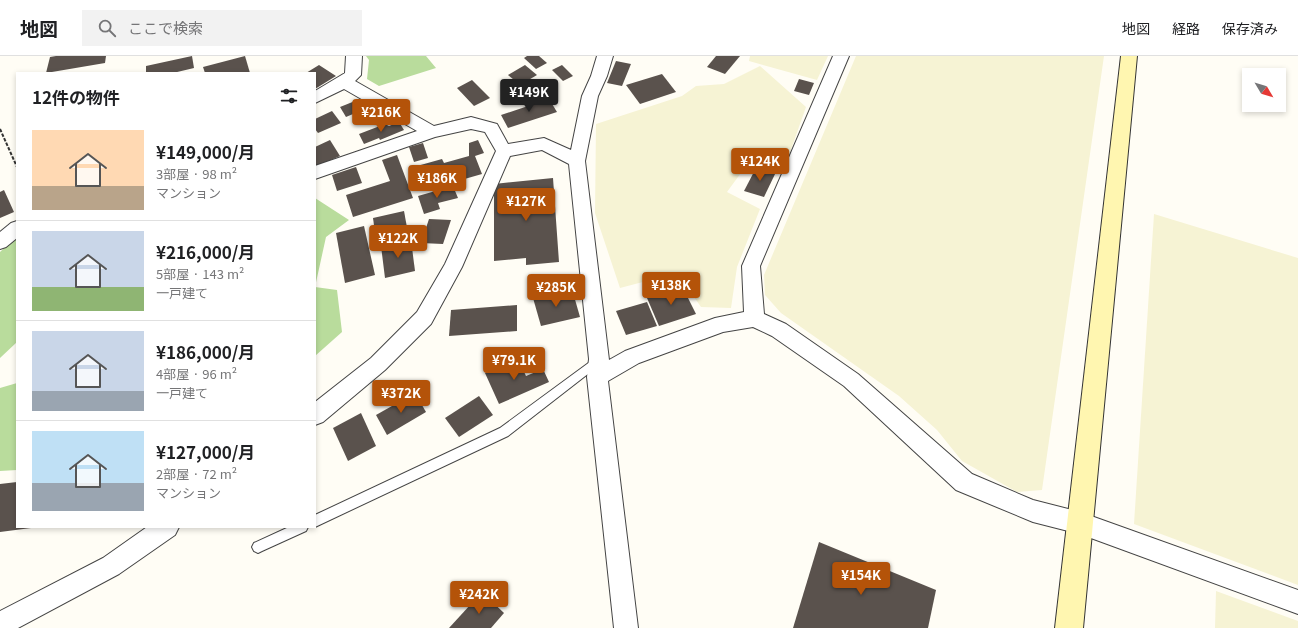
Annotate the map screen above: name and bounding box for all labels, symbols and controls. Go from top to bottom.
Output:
search box [82,10,362,46]
text: 地図 [20,14,58,41]
icon: search [96,17,118,39]
text: ここで検索 [128,17,203,38]
text: 地図 [1122,18,1150,38]
text: 経路 [1172,18,1200,38]
text: 保存済み [1222,18,1278,38]
north arrow [1242,68,1286,112]
map controls [1242,68,1286,112]
pin: ¥149K [501,79,557,113]
text: ¥149K [509,82,549,101]
text: 12件の物件 [32,84,120,109]
icon: filters [278,85,300,107]
pin: ¥216K [353,99,409,133]
text: ¥216K [361,102,401,121]
text: ¥149,000/月 [156,139,255,164]
icon: home [64,146,112,194]
pin: ¥124K [732,148,788,182]
text: ¥124K [740,151,780,170]
text: 3部屋 · 98 m² [156,164,237,183]
pin: ¥186K [409,165,465,199]
text: ¥186K [417,168,457,187]
text: マンション [156,183,221,202]
pin: ¥127K [498,188,554,222]
text: ¥127K [506,191,546,210]
pin: ¥122K [370,225,426,259]
text: ¥122K [378,228,418,247]
text: ¥216,000/月 [156,239,255,264]
icon: home [64,247,112,295]
text: 5部屋 · 143 m² [156,264,244,283]
pin: ¥138K [643,272,699,306]
pin: ¥285K [528,274,584,308]
text: ¥138K [651,275,691,294]
text: ¥285K [536,277,576,296]
text: 一戸建て [156,283,208,302]
text: ¥186,000/月 [156,339,255,364]
icon: home [64,347,112,395]
pin: ¥79.1K [481,347,547,381]
text: ¥79.1K [492,350,536,369]
text: 4部屋 · 96 m² [156,364,237,383]
pin: ¥372K [373,380,429,414]
text: 一戸建て [156,383,208,402]
text: ¥372K [381,383,421,402]
text: ¥127,000/月 [156,439,255,464]
icon: home [64,447,112,495]
text: 2部屋 · 72 m² [156,464,237,483]
text: マンション [156,483,221,502]
pin: ¥154K [833,562,889,596]
text: ¥154K [841,565,881,584]
pin: ¥242K [451,581,507,615]
text: ¥242K [459,584,499,603]

